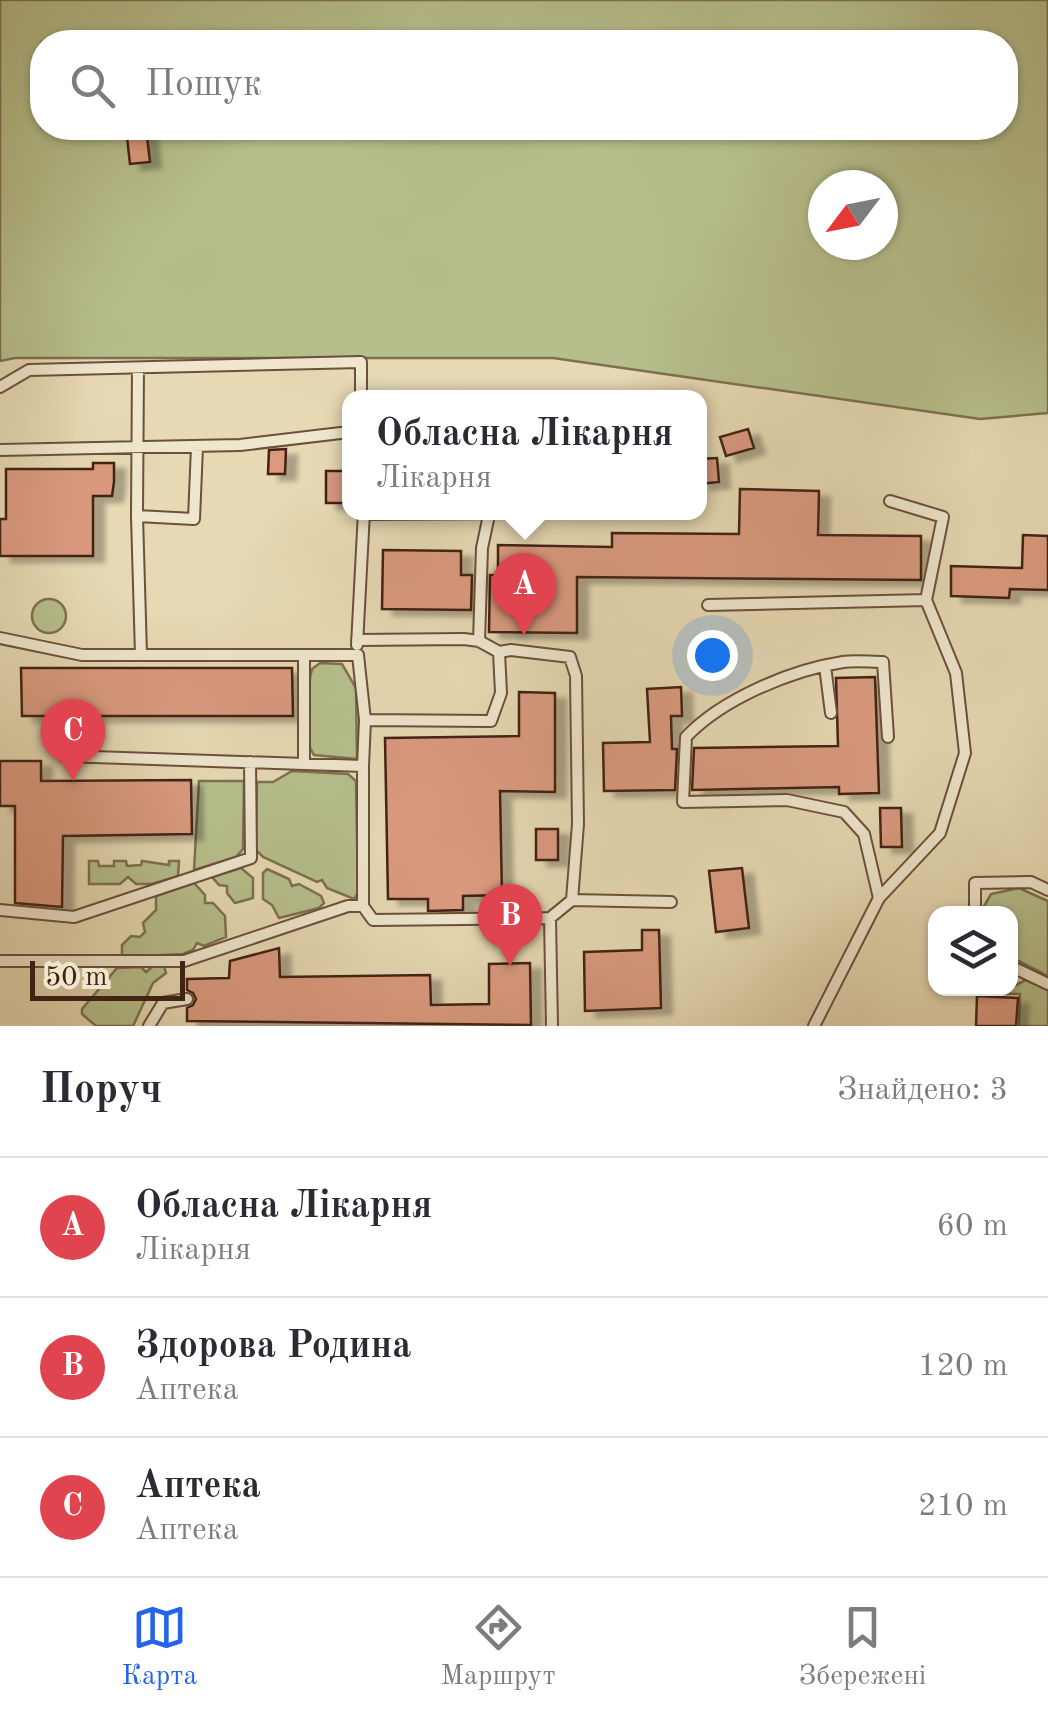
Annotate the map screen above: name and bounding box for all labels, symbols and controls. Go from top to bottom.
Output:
search box [30,30,1018,140]
icon: search [65,58,120,113]
text: Пошук [145,66,262,104]
north arrow [808,170,898,260]
popup [342,390,707,520]
text: Обласна Лікарня [376,416,673,454]
text: Лікарня [376,463,492,495]
pin: A [492,552,556,635]
your location [687,630,738,681]
pin: C [40,698,106,781]
pin: B [478,884,542,966]
map controls [928,906,1018,996]
button: layers [928,906,1018,996]
scale bar [30,956,185,1000]
text: 50 m [45,964,108,992]
text: Поруч [40,1070,162,1112]
text: Знайдено: 3 [837,1075,1008,1107]
text: Обласна Лікарня [135,1188,432,1226]
text: A [60,1211,85,1243]
text: 60 m [937,1211,1008,1243]
text: Лікарня [135,1235,251,1267]
text: Здорова Родина [135,1328,412,1366]
text: B [61,1351,84,1383]
text: 120 m [918,1351,1008,1383]
text: Аптека [135,1375,239,1407]
text: Аптека [135,1468,261,1506]
text: C [62,1491,83,1523]
text: 210 m [918,1491,1008,1523]
text: Аптека [135,1515,239,1547]
tab: Карта [122,1600,197,1695]
tab: Маршрут [441,1600,556,1695]
tab: Збережені [799,1600,926,1695]

